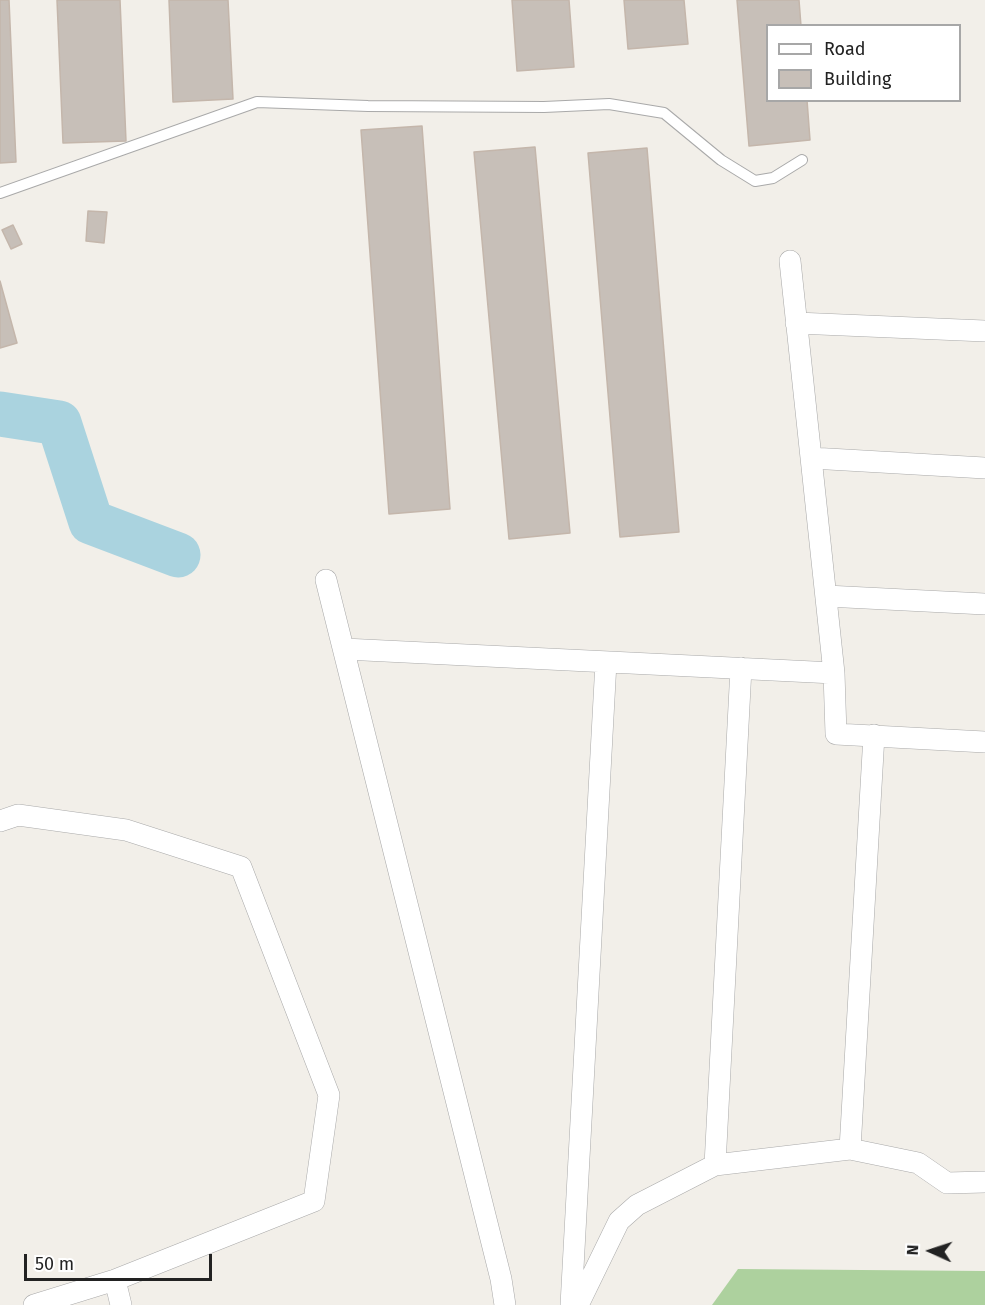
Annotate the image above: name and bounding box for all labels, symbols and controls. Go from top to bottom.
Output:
legend [766,24,961,102]
text: Road [824,38,866,60]
text: Building [824,68,891,90]
north arrow [901,1221,961,1281]
scale bar [27,1242,214,1280]
text: N [903,1244,922,1256]
text: 50 m [35,1253,74,1275]

